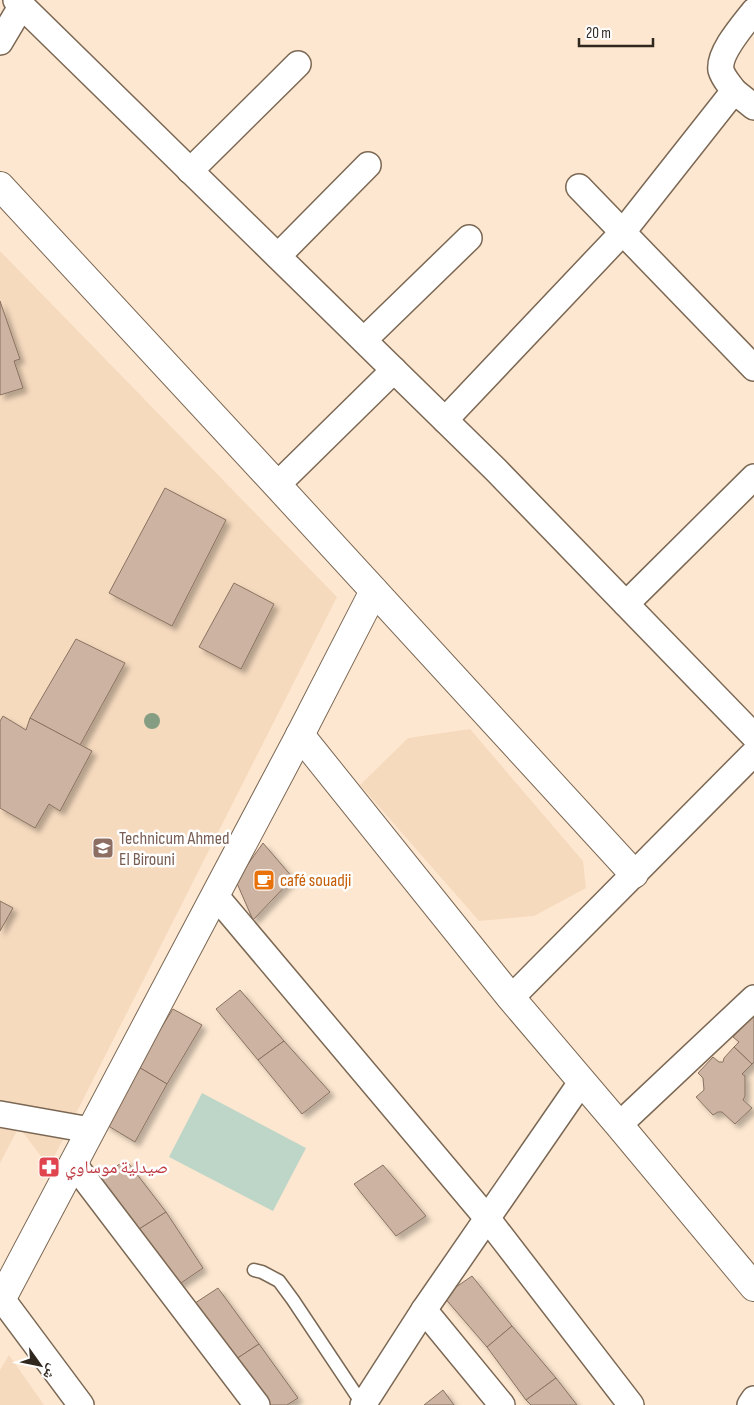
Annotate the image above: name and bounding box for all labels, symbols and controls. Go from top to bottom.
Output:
scale bar [579,15,653,47]
text: 20 m [586,24,611,43]
place label: Technicum Ahmed El Birouni [119,828,229,870]
school or university icon: Technicum Ahmed El Birouni [91,836,115,860]
cafe icon: café souadji [252,868,276,892]
place label: café souadji [280,870,351,891]
pharmacy icon: صيدلية موساوي [37,1155,61,1179]
place label: صيدلية موساوي [65,1157,168,1181]
north arrow [15,1340,65,1390]
text: ش [39,1361,62,1383]

